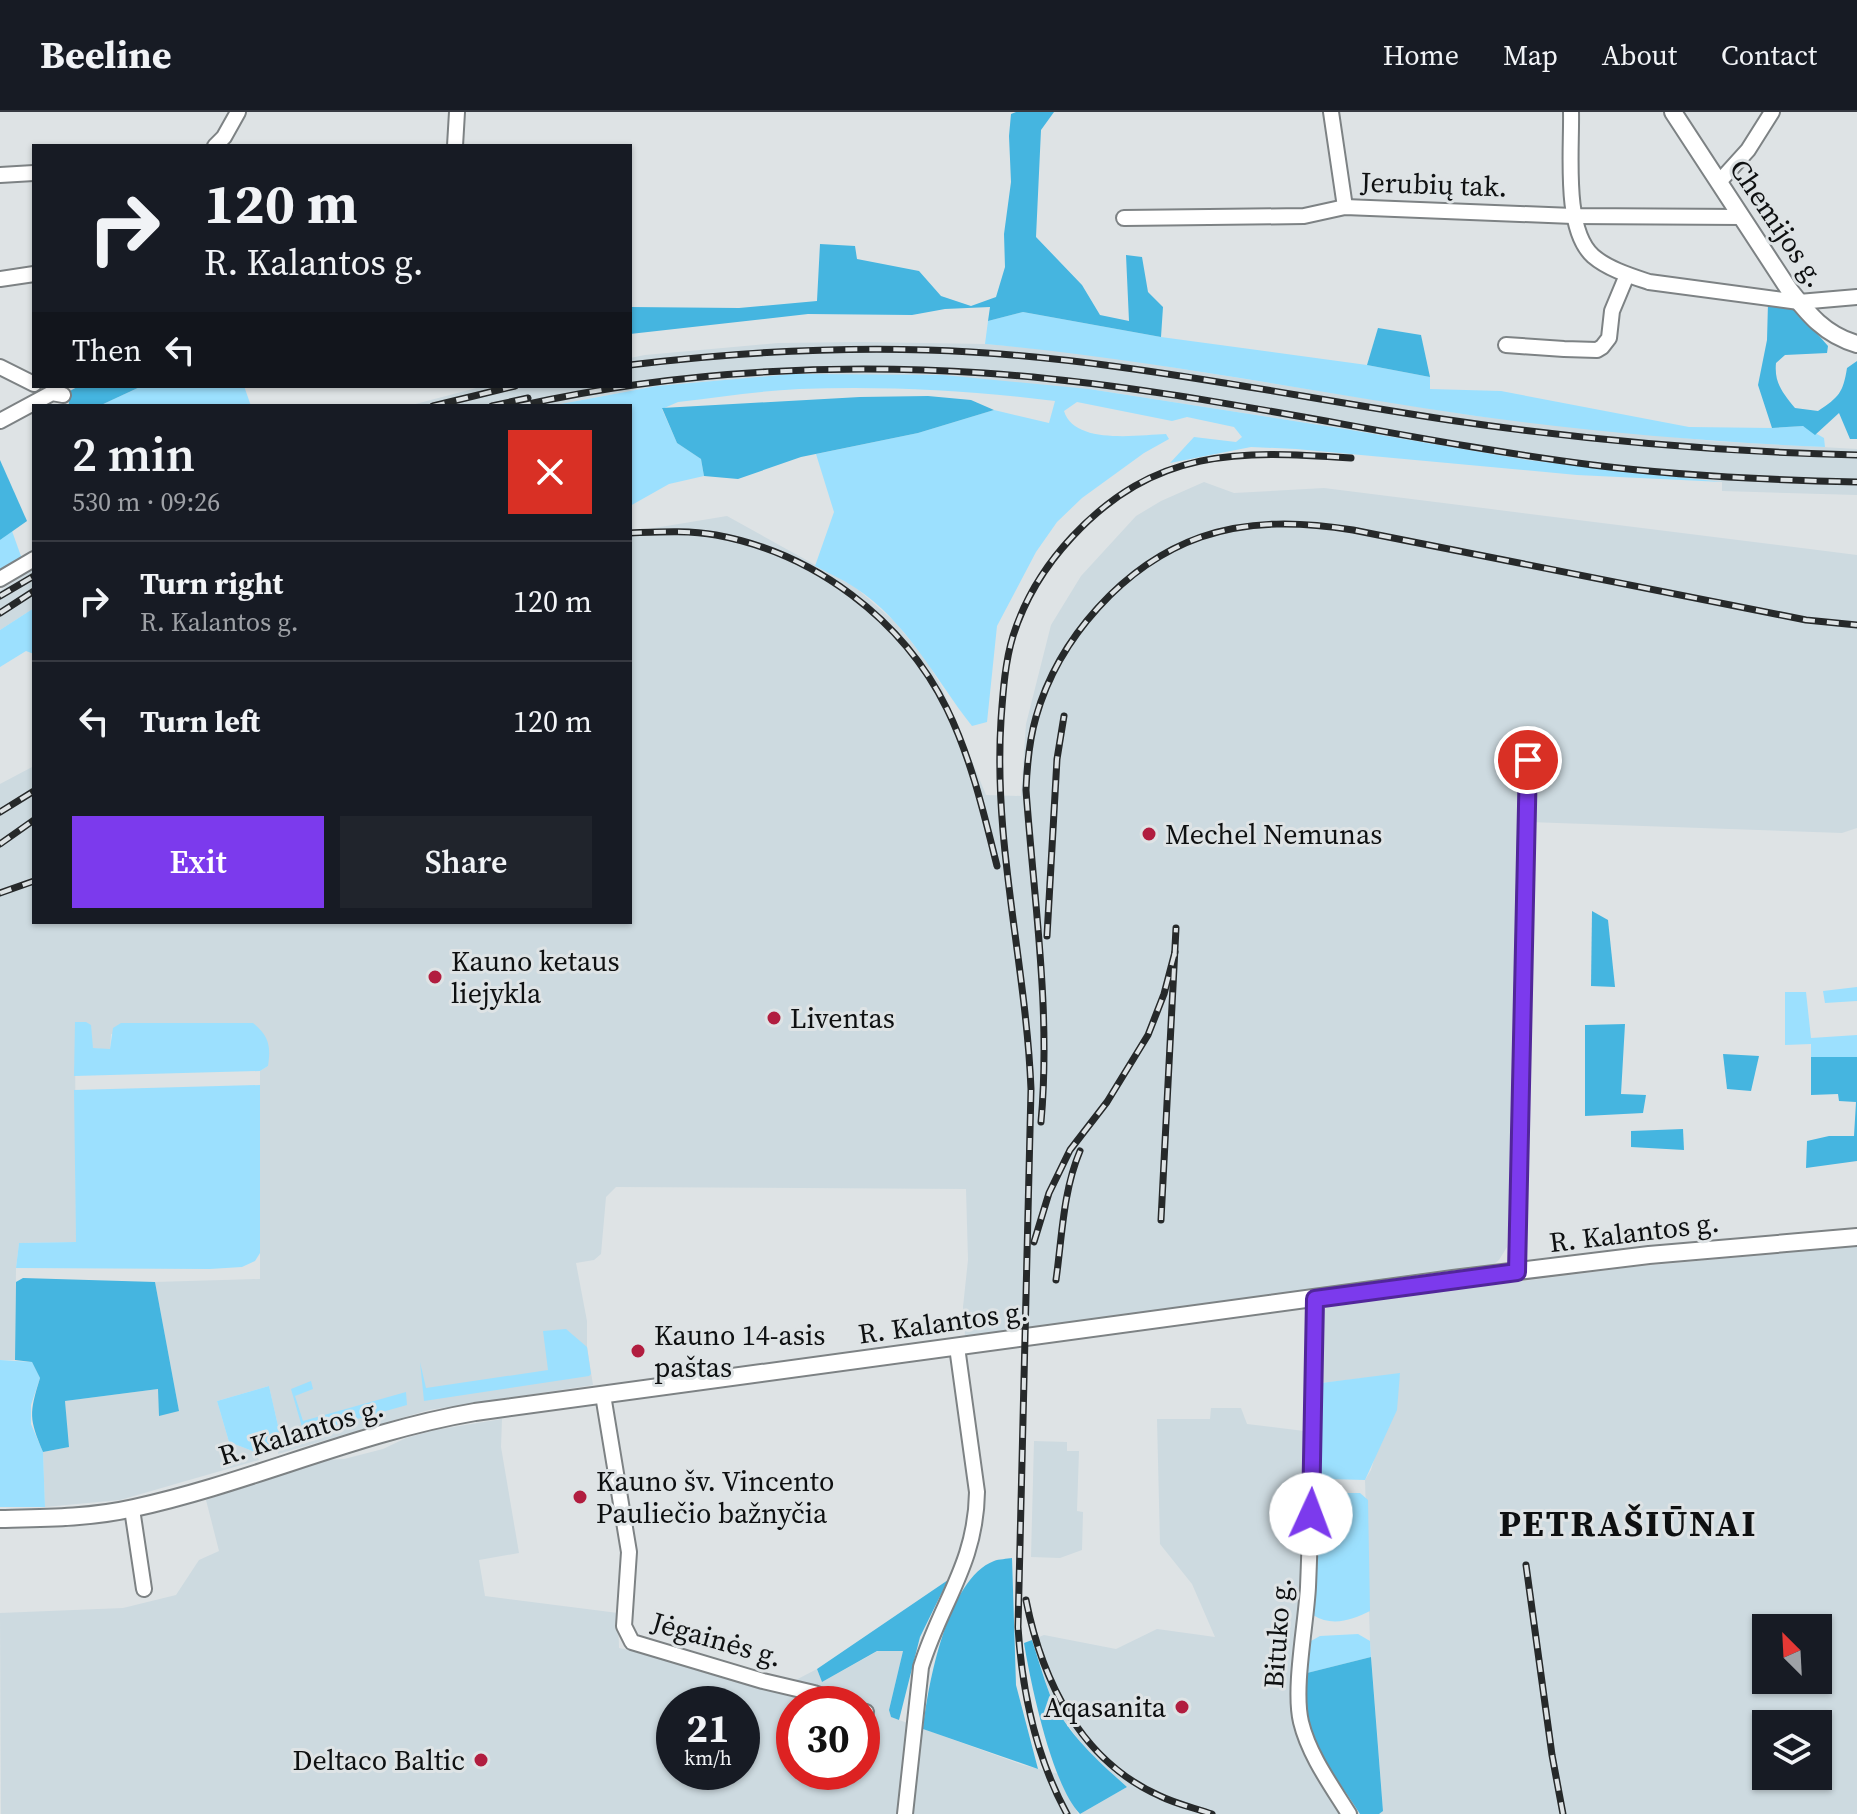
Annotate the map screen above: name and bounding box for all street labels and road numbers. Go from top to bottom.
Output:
street label: Chemijos g. [1721,151,1835,295]
street label: Jerubių tak. [1359,162,1508,206]
street label: R. Kalantos g. [1547,1203,1721,1261]
street label: R. Kalantos g. [856,1291,1030,1353]
street label: R. Kalantos g. [214,1388,388,1474]
street label: Bituko g. [1254,1576,1300,1690]
street label: Jėgainės g. [647,1602,786,1676]

